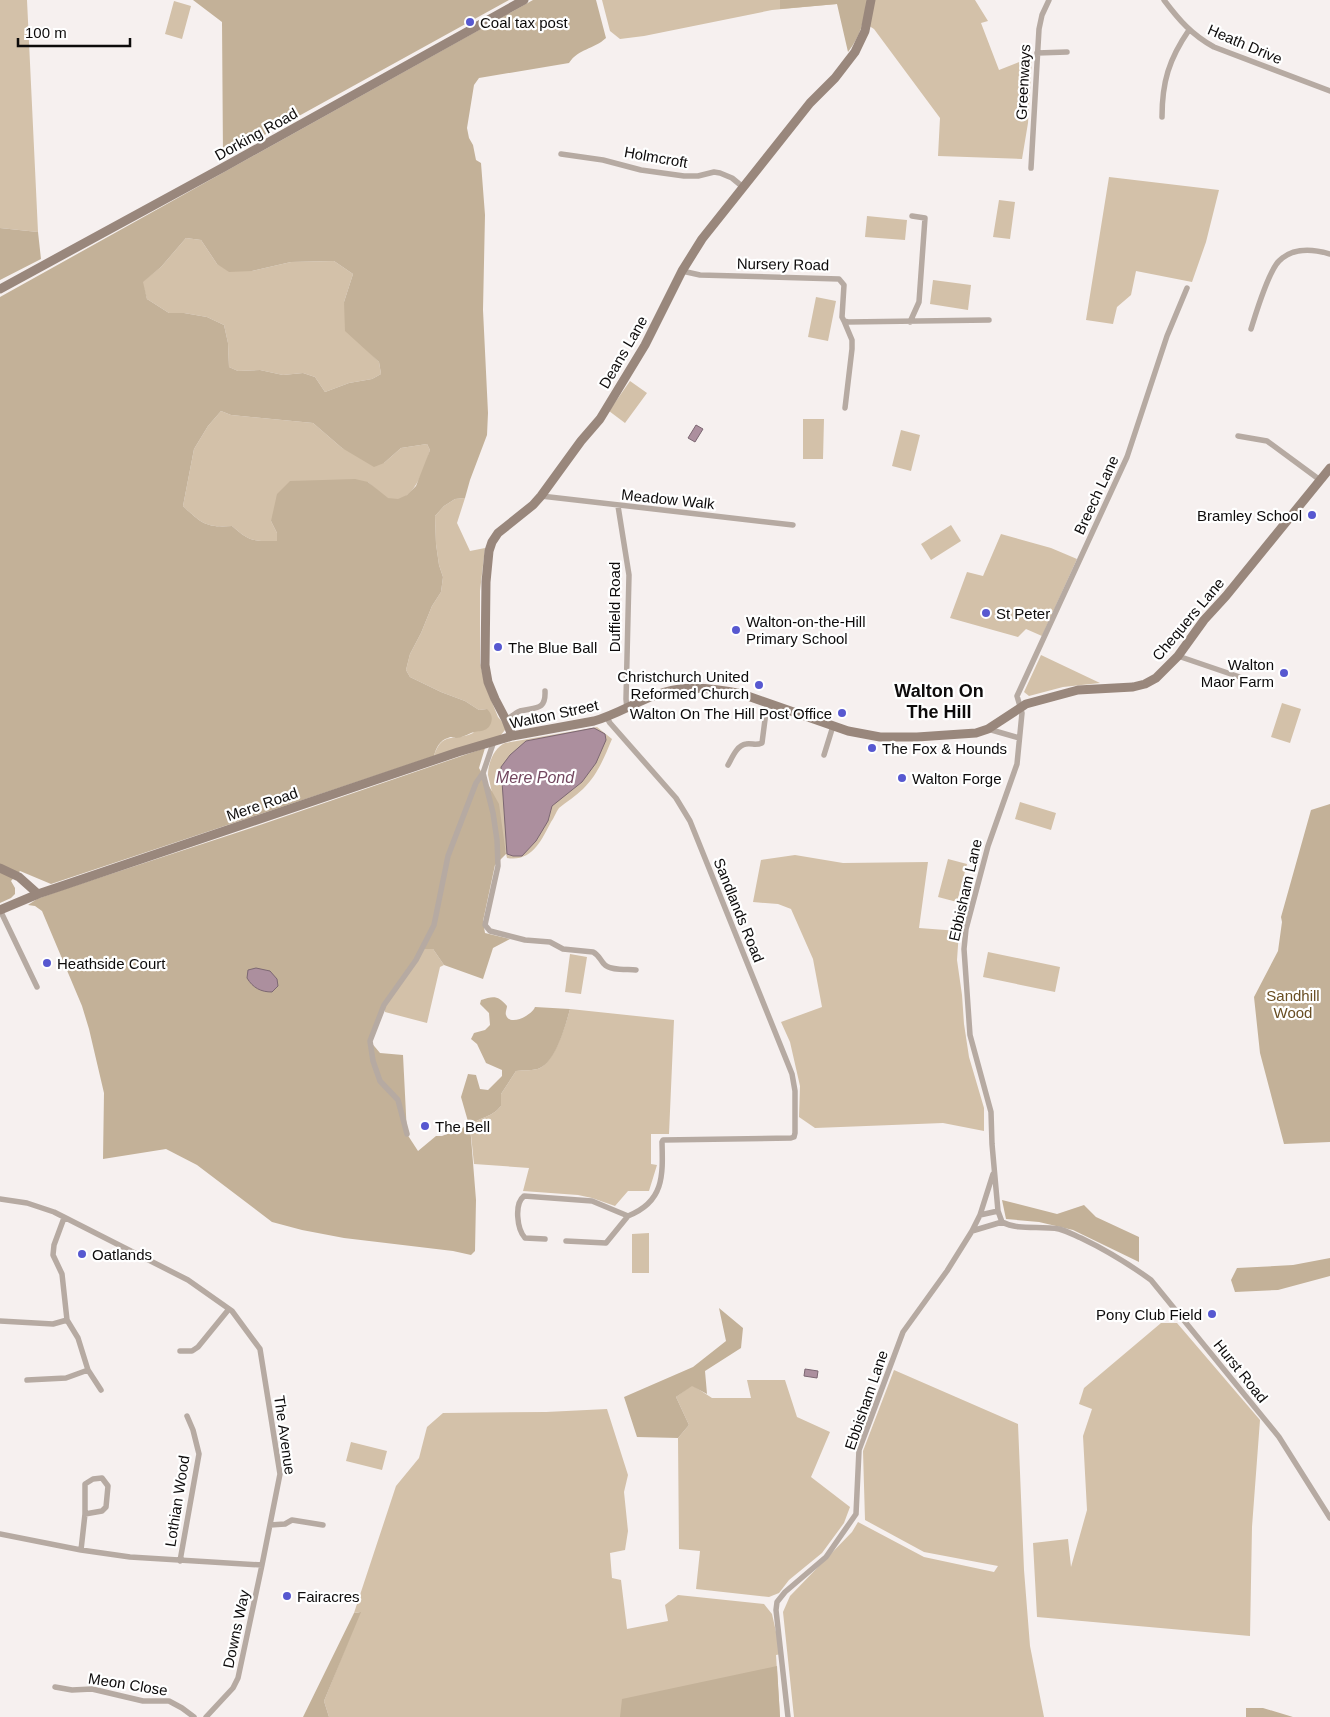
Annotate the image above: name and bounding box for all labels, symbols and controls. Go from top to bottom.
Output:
place label: Coal tax post [480,14,568,31]
scale bar [18,15,130,47]
marker: Coal tax post [464,16,476,28]
street label: Heath Drive [1205,21,1285,67]
text: 100 m [25,24,67,41]
street label: Greenways [1013,44,1033,120]
street label: Dorking Road [212,104,300,164]
street label: Holmcroft [623,143,690,171]
street label: Nursery Road [737,255,829,273]
street label: Deans Lane [595,313,651,391]
street label: Breech Lane [1070,453,1122,537]
street label: Meadow Walk [621,486,716,512]
place label: Bramley School [1197,507,1302,524]
marker: Bramley School [1306,509,1318,521]
street label: Duffield Road [606,562,623,652]
street label: Chequers Lane [1149,574,1227,664]
place label: St Peter [996,605,1050,622]
marker: St Peter [980,607,992,619]
place label: Walton-on-the-Hill Primary School [746,613,865,647]
marker: Walton-on-the-Hill Primary School [730,624,742,636]
place label: The Blue Ball [508,639,597,656]
marker: The Blue Ball [492,641,504,653]
place label: Walton Maor Farm [1201,656,1274,690]
marker: Walton Maor Farm [1278,667,1290,679]
place label: Christchurch United Reformed Church [617,668,749,702]
marker: Christchurch United Reformed Church [753,679,765,691]
district label: Walton On The Hill [894,681,984,722]
street label: Walton Street [508,696,601,732]
place label: Walton On The Hill Post Office [630,705,832,722]
marker: Walton On The Hill Post Office [836,707,848,719]
place label: The Fox & Hounds [882,740,1007,757]
marker: The Fox & Hounds [866,742,878,754]
water label: Mere Pond [496,769,575,786]
place label: Walton Forge [912,770,1001,787]
marker: Walton Forge [896,772,908,784]
street label: Mere Road [224,784,300,824]
street label: Ebbisham Lane [945,837,985,943]
street label: Sandlands Road [710,855,768,965]
place label: Heathside Court [57,955,166,972]
marker: Heathside Court [41,957,53,969]
park label: Sandhill Wood [1266,987,1320,1021]
place label: The Bell [435,1118,490,1135]
marker: The Bell [419,1120,431,1132]
place label: Oatlands [92,1246,152,1263]
marker: Oatlands [76,1248,88,1260]
place label: Pony Club Field [1096,1306,1202,1323]
marker: Pony Club Field [1206,1308,1218,1320]
street label: Hurst Road [1211,1336,1271,1406]
street label: Ebbisham Lane [841,1348,891,1452]
street label: The Avenue [271,1394,299,1476]
street label: Lothian Wood [161,1454,193,1548]
street label: Downs Way [219,1588,253,1670]
place label: Fairacres [297,1588,360,1605]
marker: Fairacres [281,1590,293,1602]
street label: Meon Close [87,1669,169,1699]

